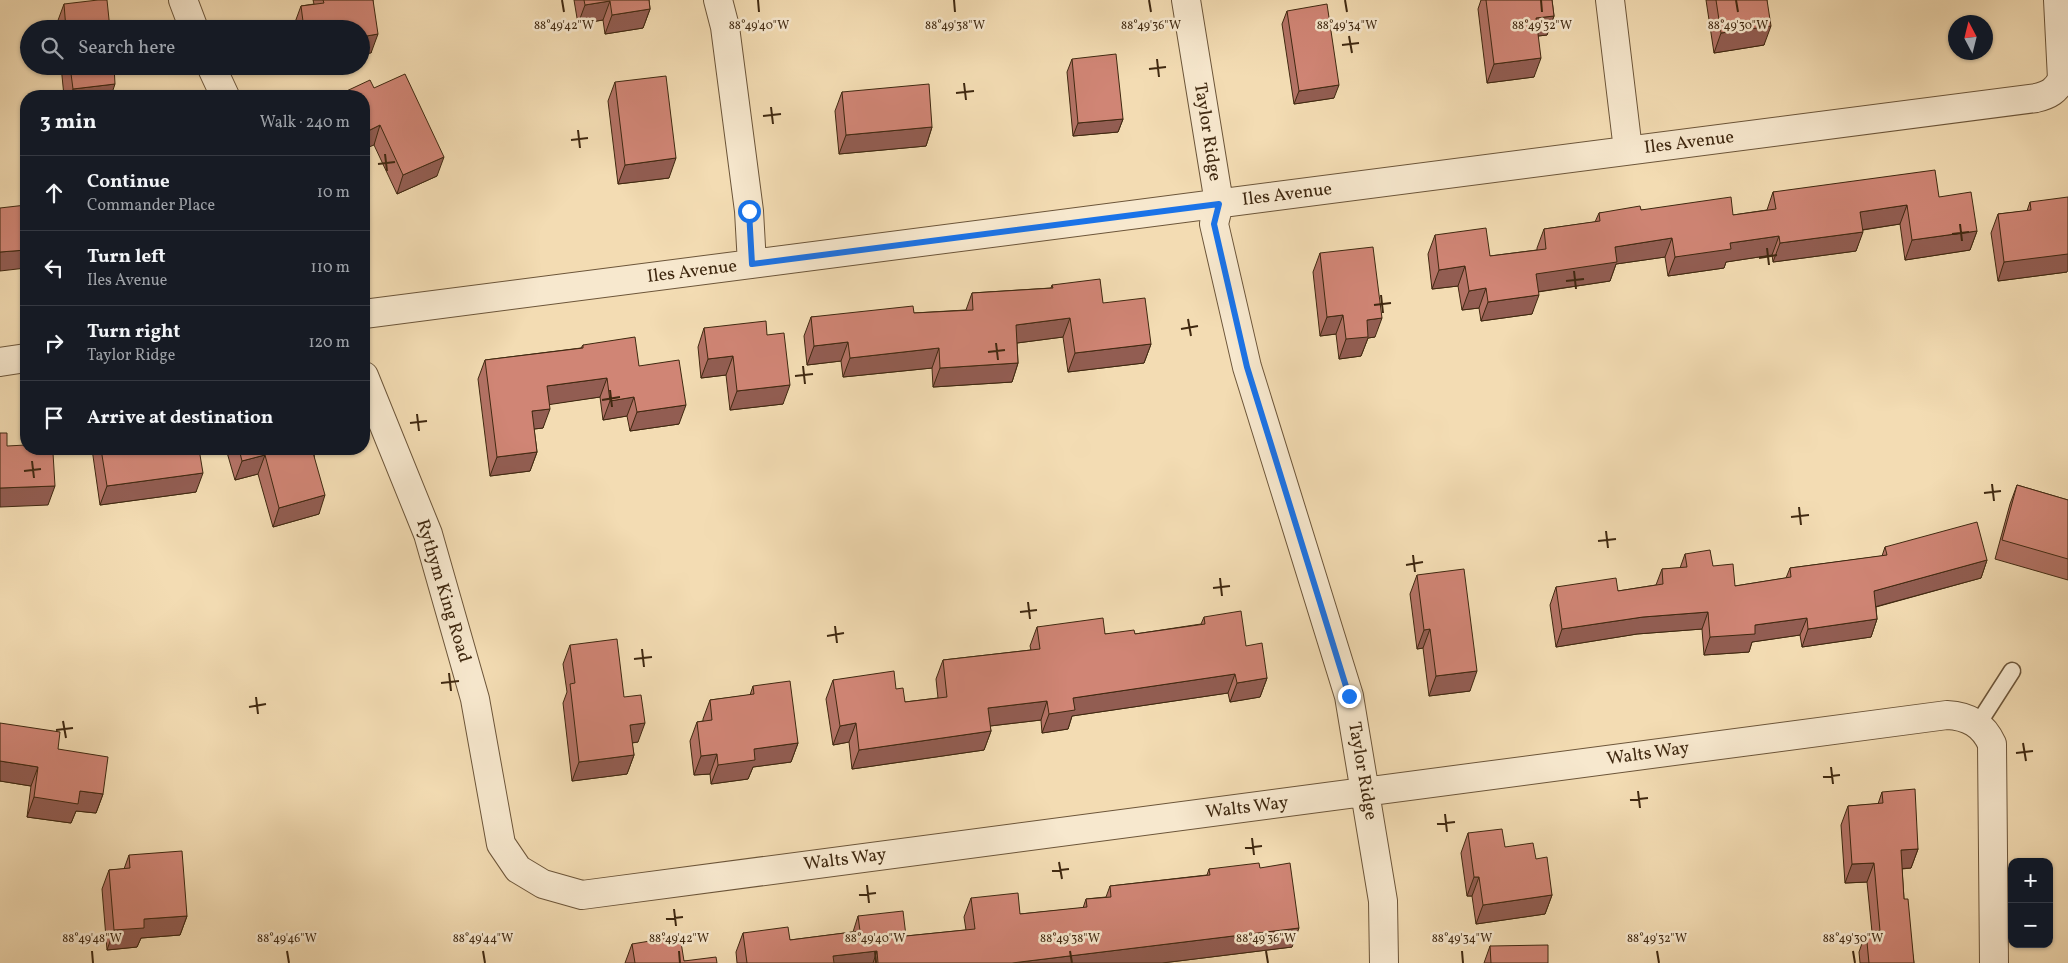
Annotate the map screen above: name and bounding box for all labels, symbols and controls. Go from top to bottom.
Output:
north arrow [1948,15,1993,60]
text: 88°49'42"W [534,18,594,34]
text: 88°49'40"W [729,18,789,34]
text: 88°49'38"W [925,18,985,34]
text: 88°49'36"W [1121,18,1181,34]
text: 88°49'34"W [1317,18,1377,34]
text: 88°49'32"W [1512,18,1572,34]
text: 88°49'30"W [1708,18,1768,34]
search box [20,20,370,75]
icon: search [38,34,66,62]
text: Search here [78,35,175,61]
street label: Taylor Ridge [1187,81,1227,183]
text: 3 min [40,108,96,137]
text: Walk · 240 m [260,112,350,134]
street label: Iles Avenue [1643,125,1735,161]
text: Continue [87,169,170,195]
street label: Iles Avenue [1241,177,1333,213]
icon: ahead [40,179,68,207]
text: 10 m [317,182,350,204]
text: Commander Place [87,195,215,217]
route start [738,200,761,223]
text: Turn left [87,244,166,270]
icon: left [40,254,68,282]
street label: Iles Avenue [646,254,738,290]
text: 110 m [311,257,350,279]
text: Iles Avenue [87,270,167,292]
text: Turn right [87,319,180,345]
icon: right [40,329,68,357]
text: 120 m [308,332,350,354]
text: Taylor Ridge [87,345,175,367]
icon: arrive [40,404,68,432]
text: Arrive at destination [87,405,273,431]
street label: Rythym King Road [409,516,477,666]
route end [1338,685,1361,708]
street label: Taylor Ridge [1341,720,1383,822]
street label: Walts Way [1605,736,1691,772]
street label: Walts Way [1204,790,1290,825]
street label: Walts Way [802,842,888,877]
map controls [2008,858,2053,948]
button: + [2008,858,2053,903]
button: − [2008,903,2053,948]
text: 88°49'48"W [62,931,122,947]
text: 88°49'46"W [257,931,317,947]
text: 88°49'44"W [453,931,513,947]
text: 88°49'42"W [649,931,709,947]
text: 88°49'40"W [845,931,905,947]
text: 88°49'38"W [1040,931,1100,947]
text: 88°49'36"W [1236,931,1296,947]
text: 88°49'34"W [1432,931,1492,947]
text: 88°49'32"W [1627,931,1687,947]
text: 88°49'30"W [1823,931,1883,947]

